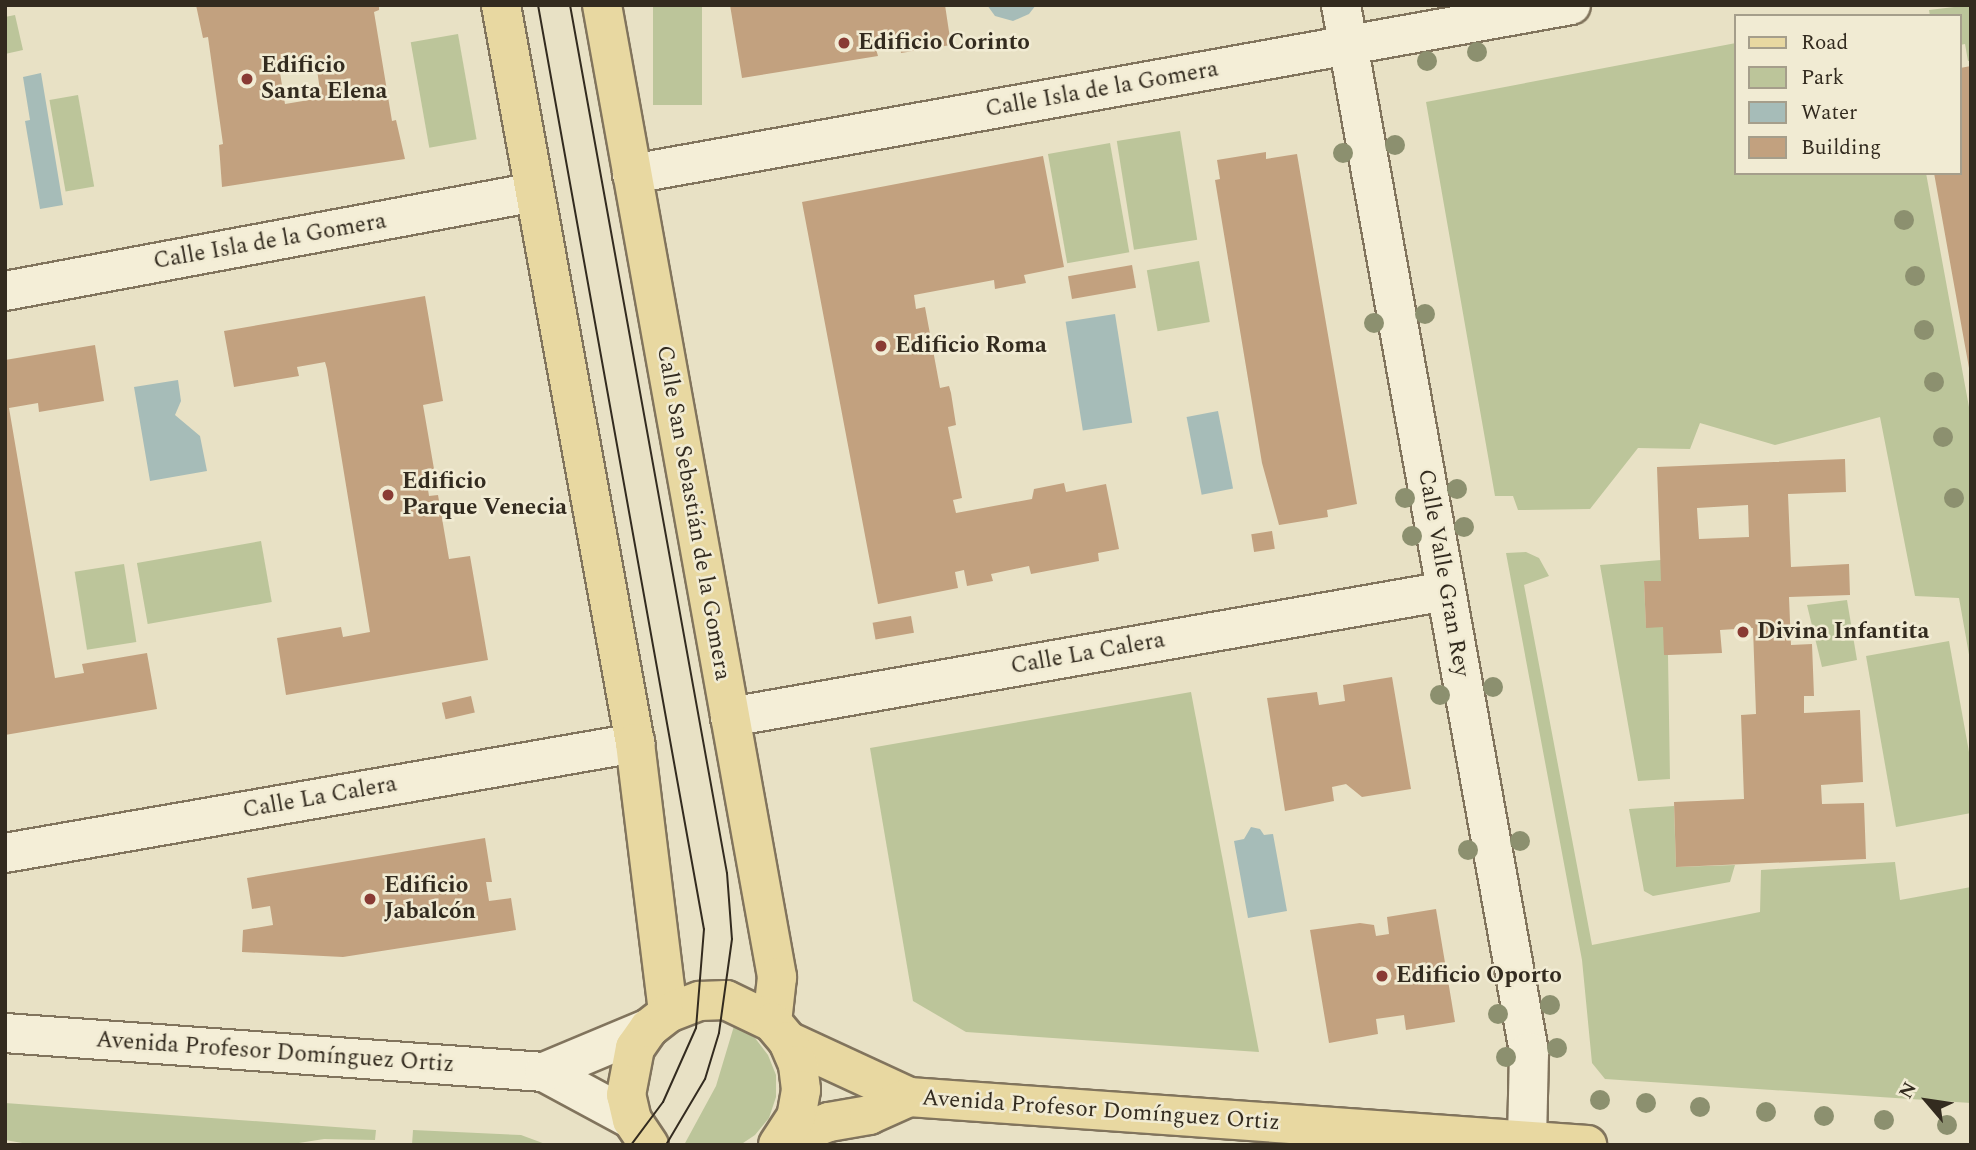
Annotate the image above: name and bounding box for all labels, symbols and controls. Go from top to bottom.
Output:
legend [1734,14,1962,175]
text: Road [1801,27,1848,59]
place label: Edificio Corinto [858,29,1030,57]
marker: Edificio Corinto [836,35,852,51]
place label: Edificio Santa Elena [261,52,387,106]
street label: Calle Isla de la Gomera [983,56,1221,124]
text: Park [1801,62,1844,94]
marker: Edificio Santa Elena [239,71,255,87]
text: Water [1801,97,1857,129]
text: Building [1801,132,1881,164]
street label: Calle Isla de la Gomera [151,208,389,276]
place label: Edificio Roma [895,332,1047,360]
marker: Edificio Roma [873,338,889,354]
street label: Calle San Sebastián de la Gomera [650,343,736,683]
street label: Calle Valle Gran Rey [1411,467,1475,679]
place label: Edificio Parque Venecia [402,468,567,522]
marker: Edificio Parque Venecia [380,487,396,503]
place label: Divina Infantita [1757,618,1929,646]
marker: Divina Infantita [1735,624,1751,640]
street label: Calle La Calera [1009,627,1167,681]
street label: Calle La Calera [241,771,399,825]
place label: Edificio Jabalcón [384,872,476,926]
marker: Edificio Jabalcón [362,891,378,907]
place label: Edificio Oporto [1396,962,1562,990]
marker: Edificio Oporto [1374,968,1390,984]
street label: Avenida Profesor Domínguez Ortiz [95,1027,455,1079]
north arrow [1892,1066,1962,1136]
text: N [1892,1077,1925,1104]
street label: Avenida Profesor Domínguez Ortiz [921,1085,1281,1137]

